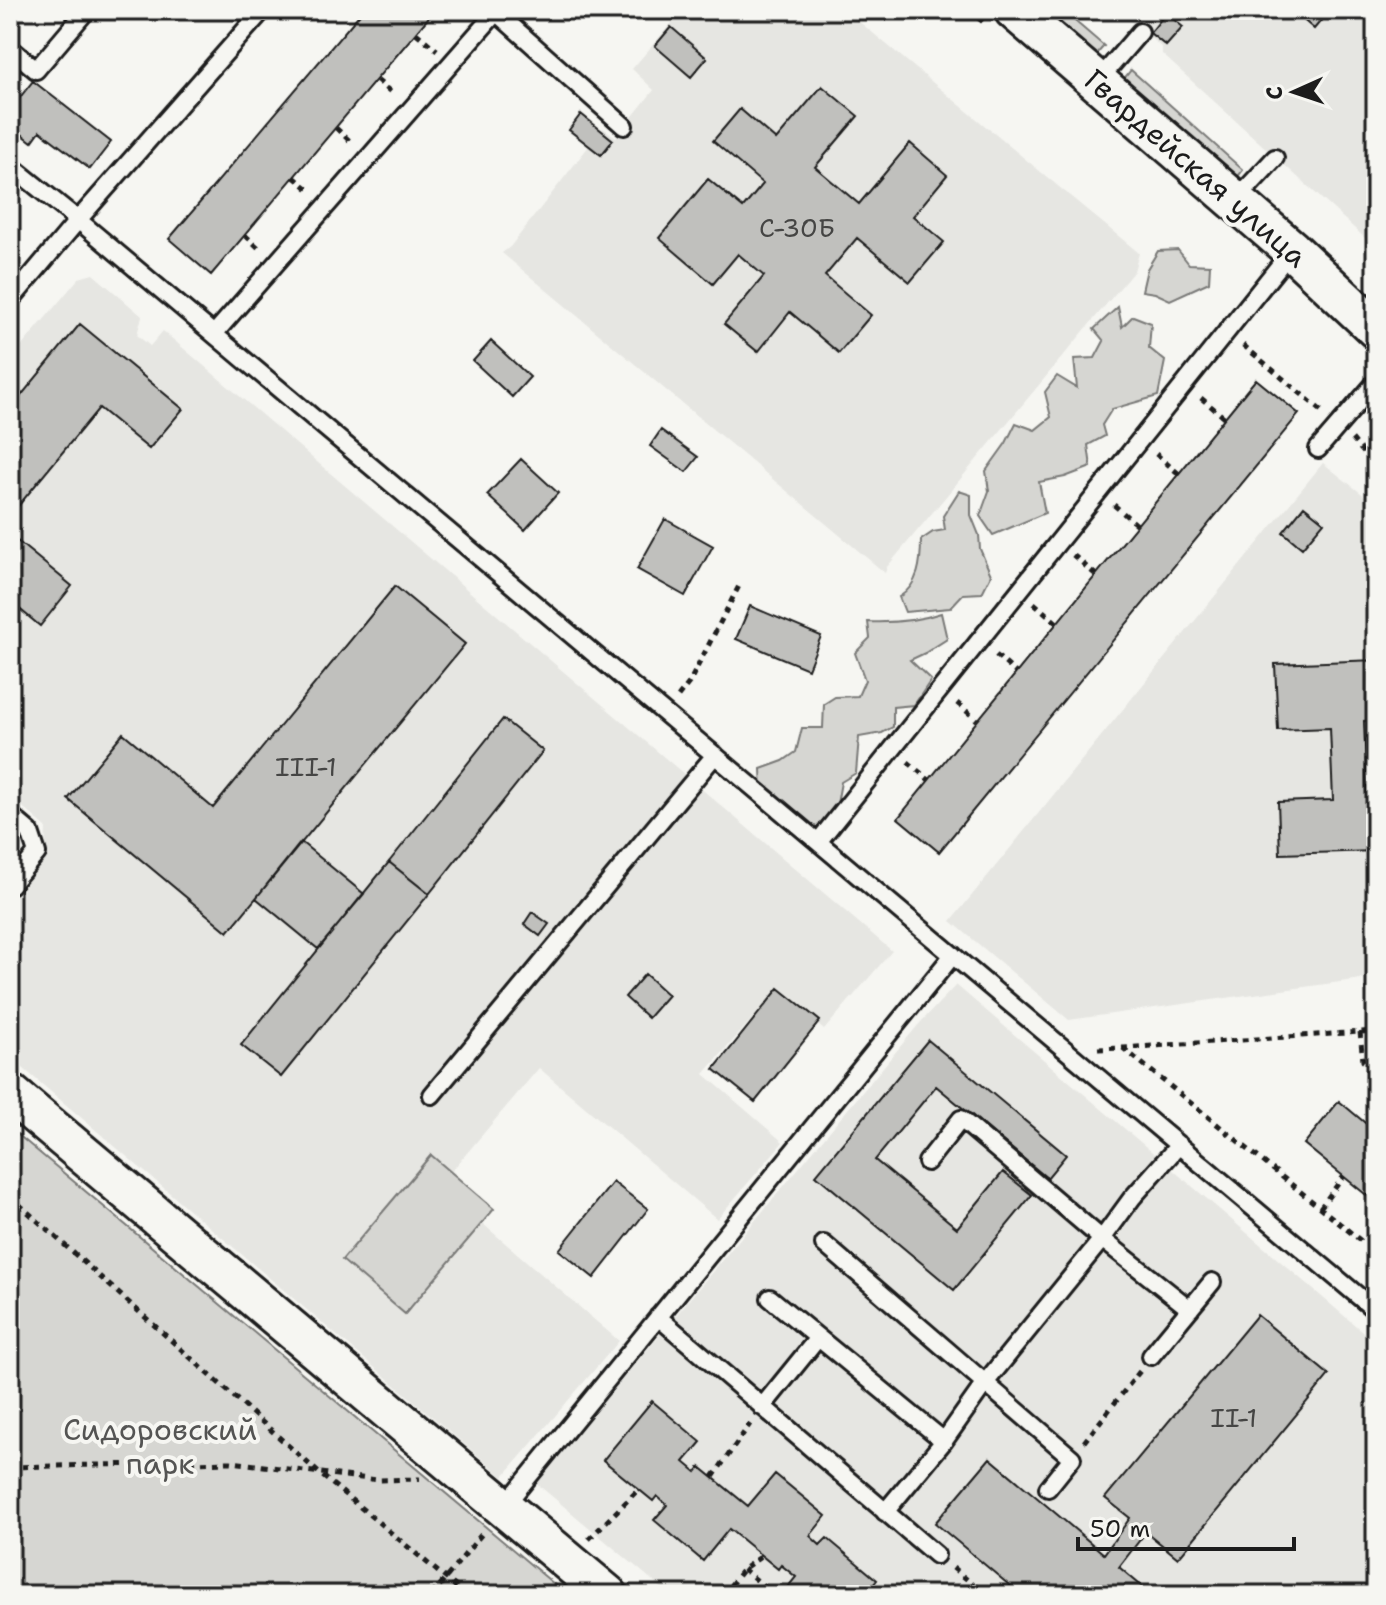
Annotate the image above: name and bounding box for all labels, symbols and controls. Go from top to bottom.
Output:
north arrow [1254,52,1334,132]
street label: Гвардейская улица [1076,60,1317,277]
text: С [1260,86,1289,101]
house number: С-30Б [759,210,835,245]
house number: III-1 [275,749,337,784]
house number: II-1 [1211,1400,1257,1435]
park label: Сидоровский парк [63,1409,257,1484]
scale bar [1078,1501,1294,1551]
text: 50 m [1090,1513,1150,1545]

